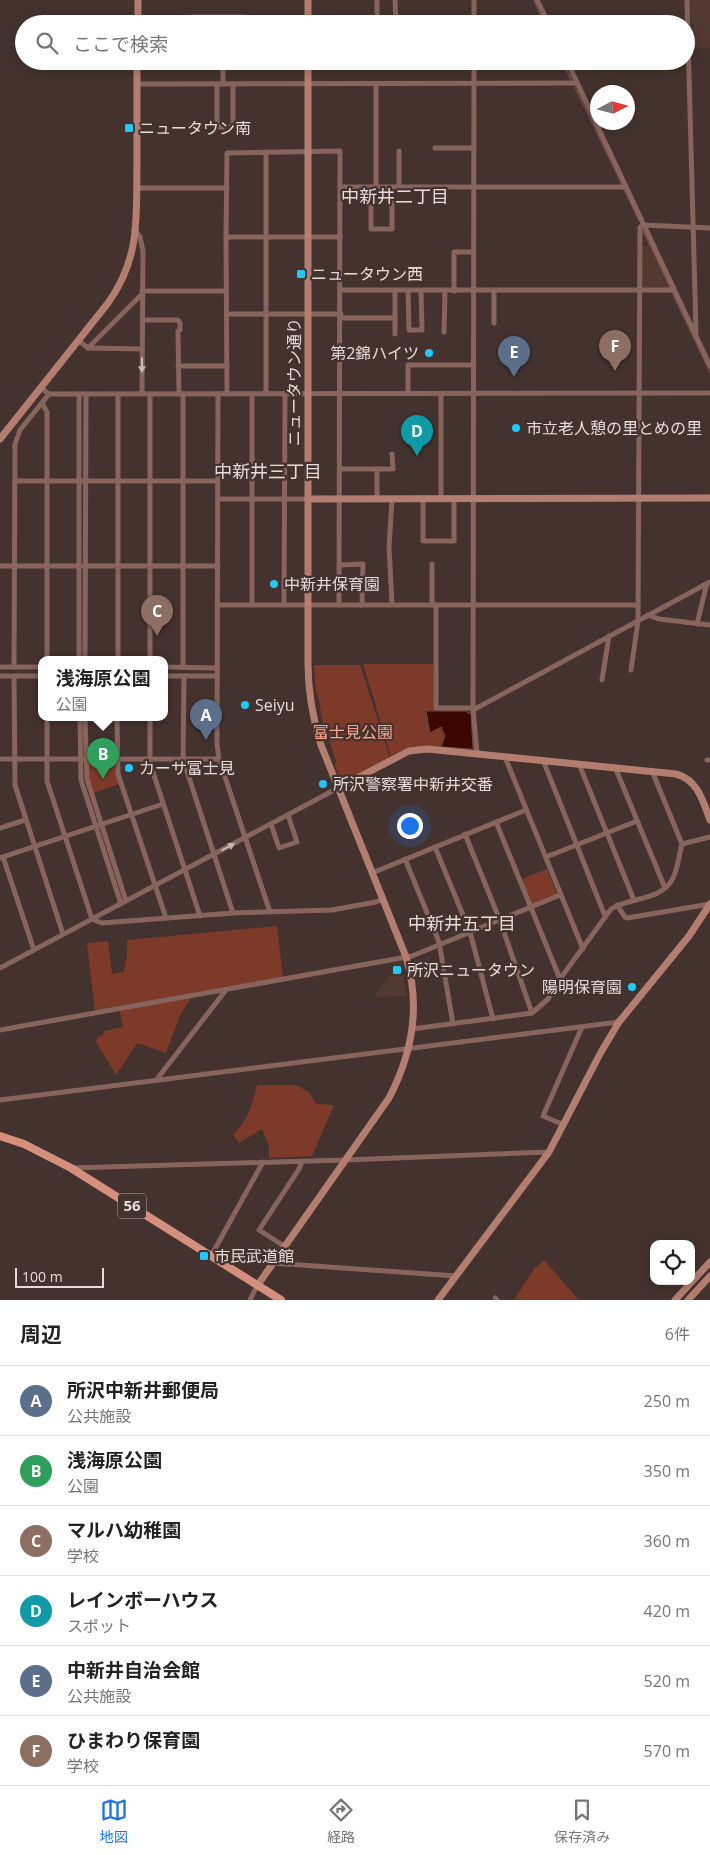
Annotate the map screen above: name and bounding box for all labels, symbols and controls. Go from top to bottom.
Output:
search box [15,15,695,70]
icon: search [33,29,61,57]
text: ここで検索 [73,31,168,57]
north arrow [590,85,635,130]
place label: ニュータウン南 [139,117,251,139]
marker: ニュータウン南 [123,122,135,134]
district label: 中新井二丁目 [341,184,449,208]
place label: ニュータウン西 [311,263,423,285]
marker: ニュータウン西 [295,268,307,280]
street label: ニュータウン通り [283,318,305,446]
pin: F [599,330,631,371]
pin: E [498,336,530,377]
place label: 第2錦ハイツ [330,342,419,364]
marker: 第2錦ハイツ [423,347,435,359]
one-way arrow [138,358,146,374]
pin: D [401,415,433,456]
place label: 市立老人憩の里とめの里 [526,417,702,439]
marker: 市立老人憩の里とめの里 [510,422,522,434]
district label: 中新井三丁目 [214,459,322,483]
place label: 中新井保育園 [284,573,380,595]
marker: 中新井保育園 [268,578,280,590]
pin: C [141,595,173,636]
popup [38,656,168,721]
text: 浅海原公園 [55,665,151,691]
text: 公園 [55,693,88,715]
place label: Seiyu [255,694,295,716]
pin: A [190,699,222,740]
marker: Seiyu [239,699,251,711]
park label: 富士見公園 [313,721,393,743]
pin: B [87,738,119,779]
place label: カーサ富士見 [139,757,235,779]
marker: カーサ富士見 [123,762,135,774]
place label: 所沢警察署中新井交番 [333,773,493,795]
marker: 所沢警察署中新井交番 [317,778,329,790]
your location [397,813,423,839]
one-way arrow [220,843,235,851]
district label: 中新井五丁目 [408,911,516,935]
place label: 所沢ニュータウン [407,959,535,981]
marker: 所沢ニュータウン [391,964,403,976]
place label: 陽明保育園 [542,976,622,998]
marker: 陽明保育園 [626,981,638,993]
road number: 56 [118,1194,146,1218]
map controls [650,1240,695,1285]
button: locate [650,1240,695,1285]
place label: 市民武道館 [214,1245,294,1267]
marker: 市民武道館 [198,1250,210,1262]
scale bar [15,1265,104,1288]
text: 100 m [22,1267,63,1286]
text: 周辺 [20,1320,62,1348]
text: 6件 [665,1323,690,1345]
text: 所沢中新井郵便局 [67,1377,219,1403]
text: A [30,1390,42,1412]
text: 250 m [644,1390,690,1412]
text: 公共施設 [67,1405,131,1427]
text: 浅海原公園 [67,1447,162,1473]
text: B [31,1460,41,1482]
text: 350 m [644,1460,690,1482]
text: 公園 [67,1475,99,1497]
text: マルハ幼稚園 [67,1517,181,1543]
text: C [31,1530,41,1552]
text: 360 m [644,1530,690,1552]
text: 学校 [67,1545,99,1567]
text: レインボーハウス [67,1587,219,1613]
text: D [30,1600,42,1622]
text: 420 m [644,1600,690,1622]
text: スポット [67,1615,131,1637]
text: 中新井自治会館 [67,1657,200,1683]
text: E [32,1670,40,1692]
text: 520 m [644,1670,690,1692]
text: 公共施設 [67,1685,131,1707]
text: ひまわり保育園 [67,1727,200,1753]
text: F [32,1740,40,1762]
text: 570 m [644,1740,690,1762]
text: 学校 [67,1755,99,1777]
tab: 地図 [100,1796,128,1846]
tab: 経路 [327,1796,355,1846]
tab: 保存済み [554,1796,610,1846]

